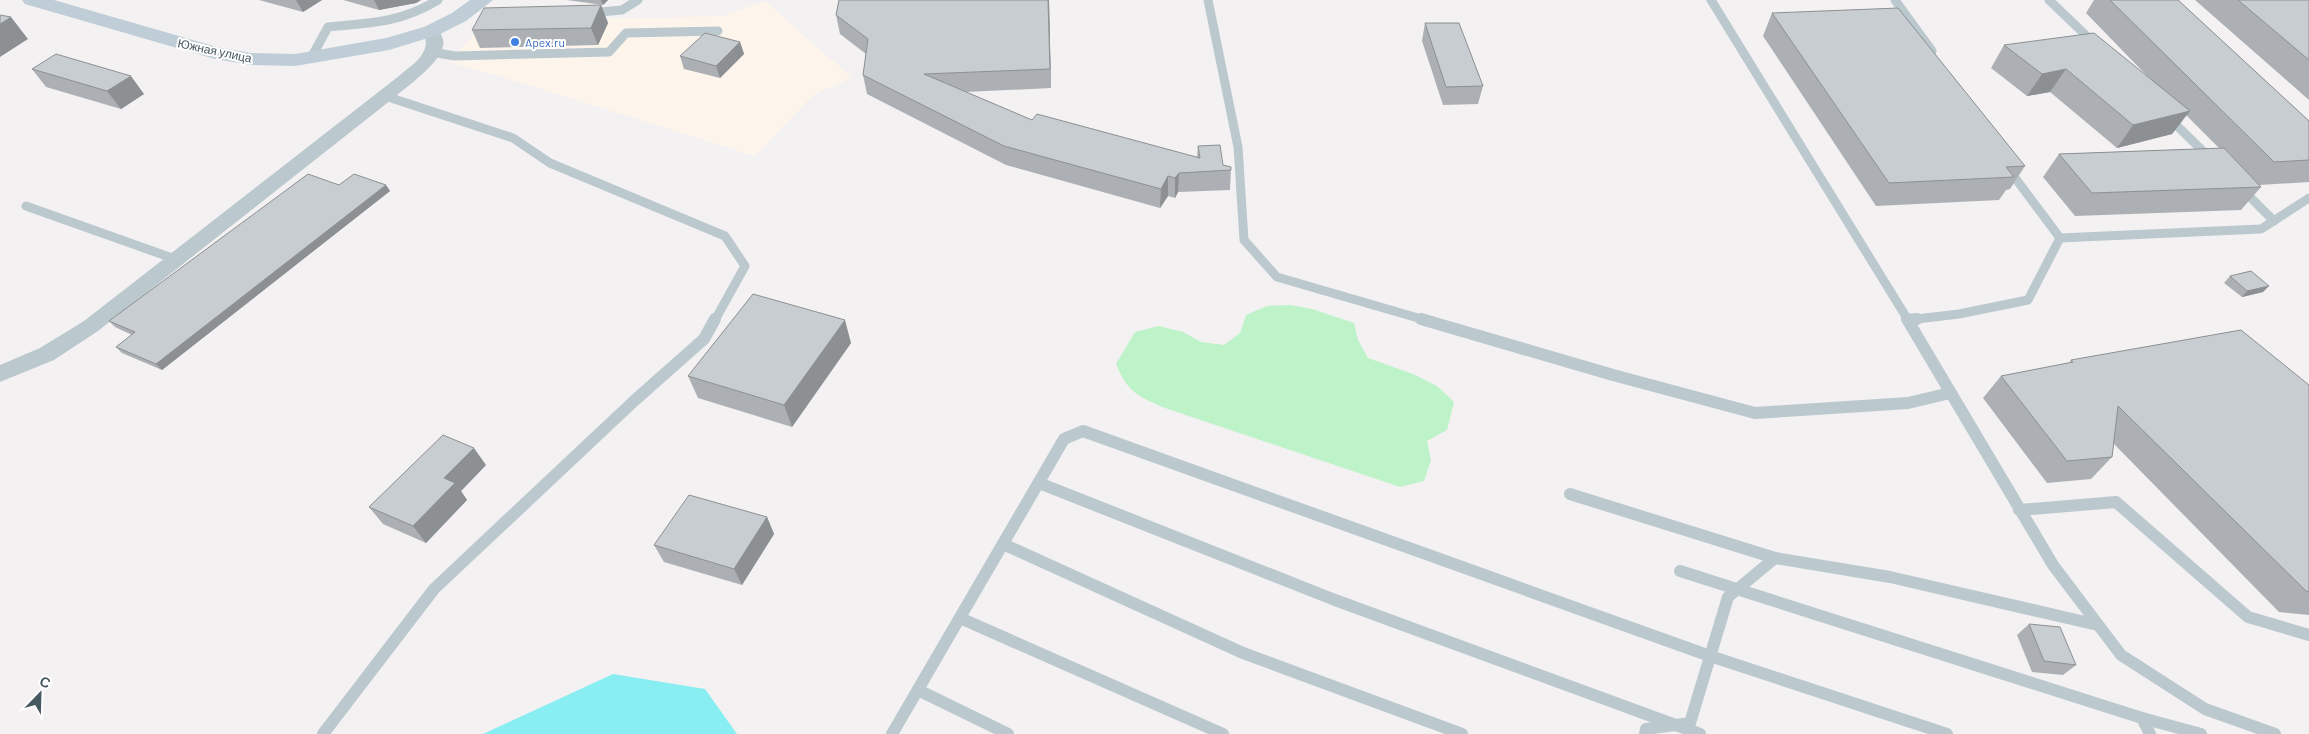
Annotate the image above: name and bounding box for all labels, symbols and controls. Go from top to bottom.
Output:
street label: Южная улица [176,35,254,66]
place label: Apex.ru [525,35,565,49]
marker: Apex.ru [509,36,521,48]
north arrow [15,669,65,719]
text: С [37,672,53,691]

